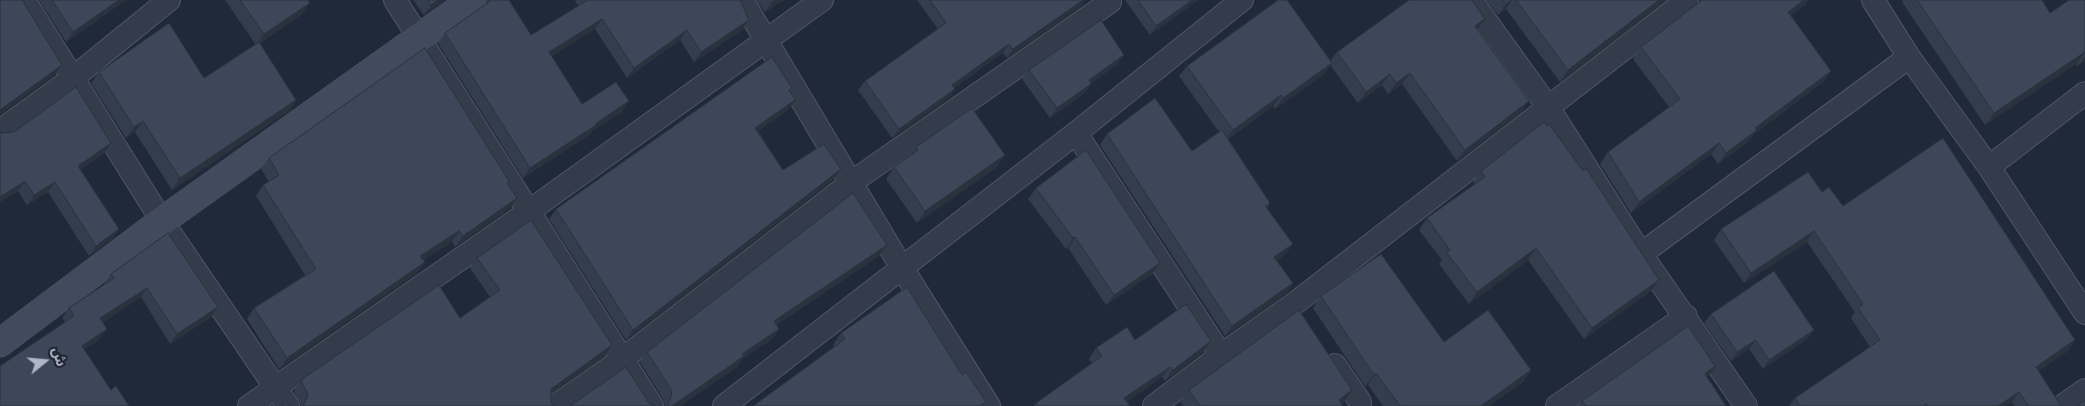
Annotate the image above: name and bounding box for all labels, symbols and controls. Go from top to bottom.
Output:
north arrow [20,336,70,386]
text: ش [48,345,71,368]

